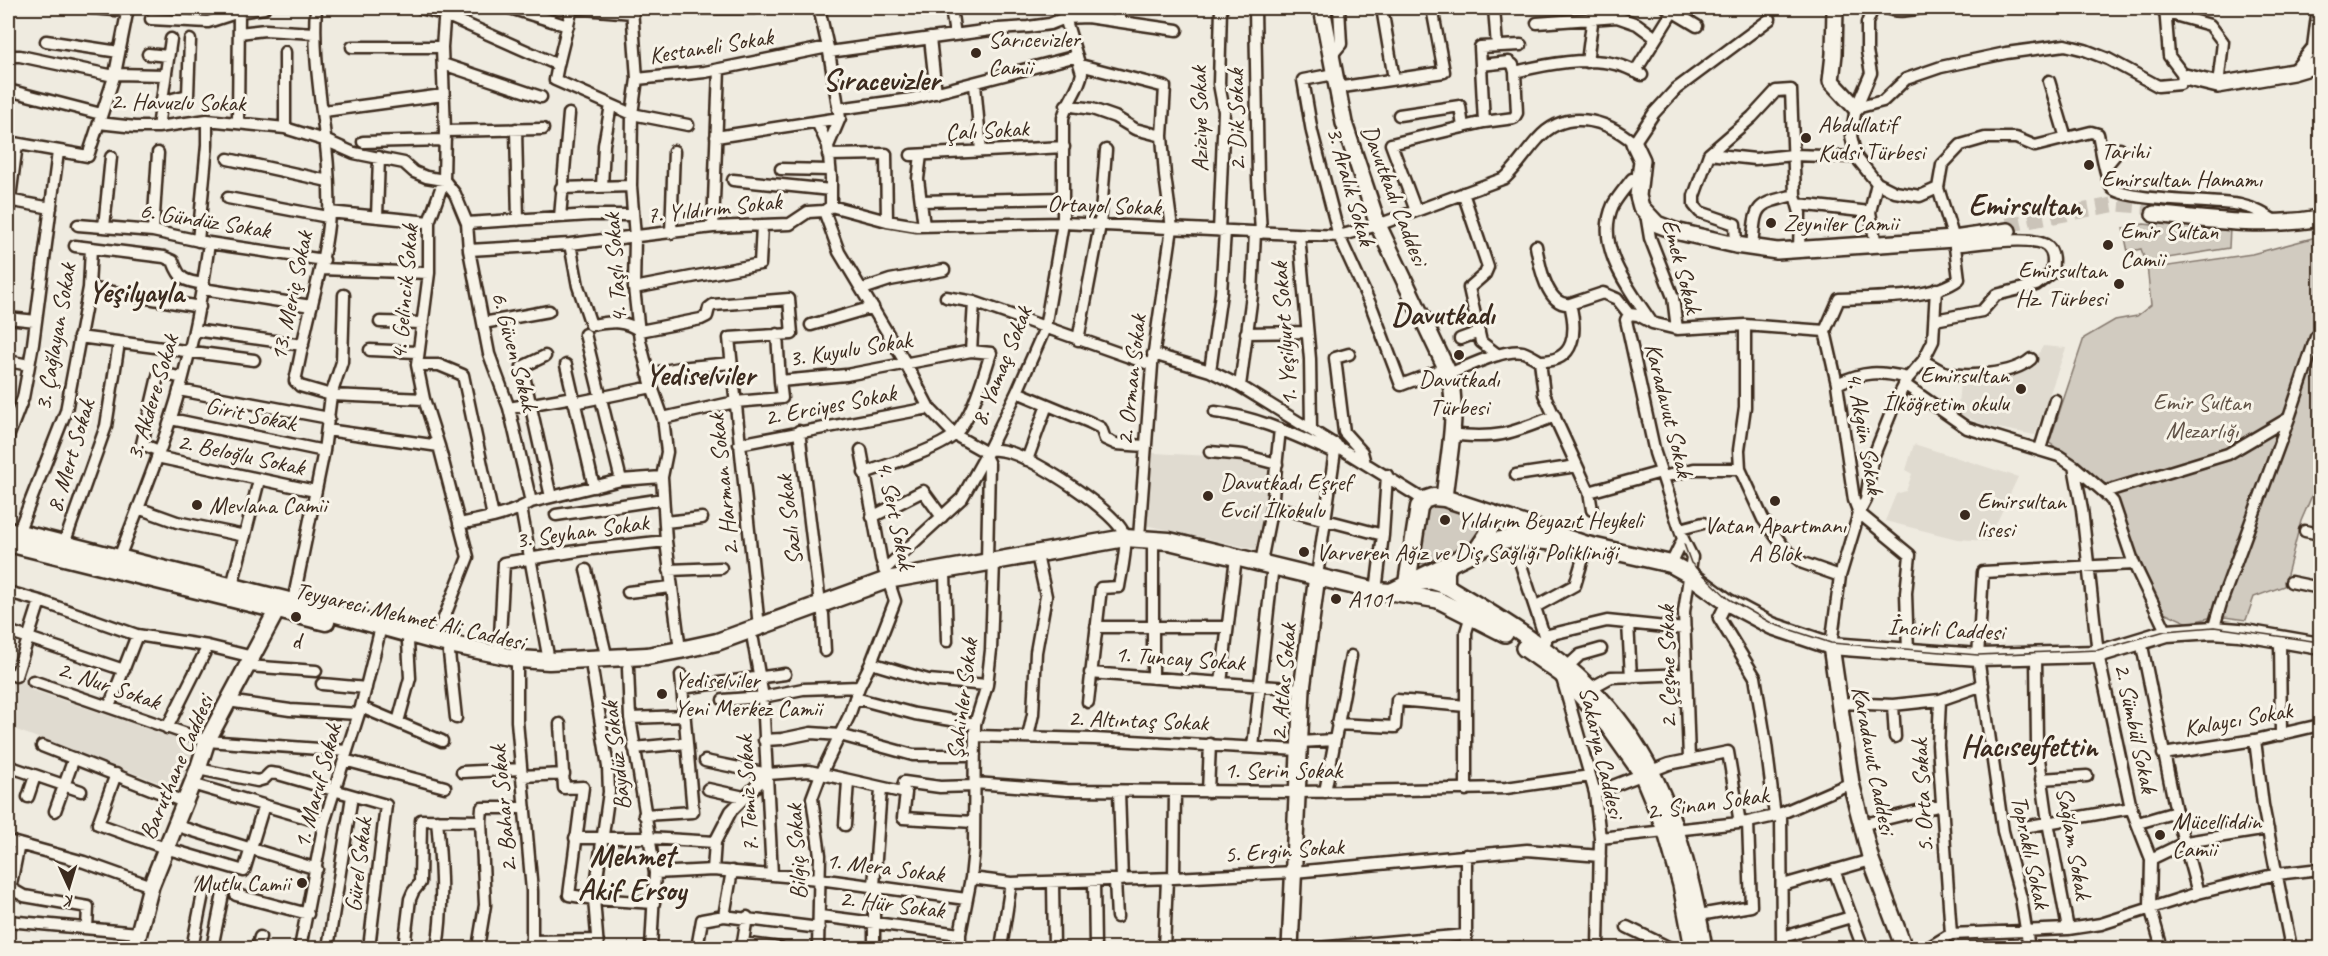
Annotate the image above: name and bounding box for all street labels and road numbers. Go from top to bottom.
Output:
street label: Kestaneli Sokak [647,21,777,71]
street label: Aziziye Sokak [1183,64,1215,172]
street label: 2. Dik Sokak [1220,66,1252,171]
street label: 2. Havuzlu Sokak [110,86,248,118]
street label: Çalı Sokak [945,113,1032,147]
street label: Davutkadı Caddesi [1354,120,1437,273]
street label: 3. Aralık Sokak [1320,123,1383,251]
street label: 7. Yıldırım Sokak [645,186,785,230]
street label: Ortayol Sokak [1047,188,1164,222]
street label: 6. Gündüz Sokak [138,195,274,245]
street label: 4. Taşlı Sokak [596,210,634,324]
street label: Emek Sokak [1655,216,1709,318]
street label: 4. Gelincik Sokak [383,221,425,361]
street label: 13. Meriç Sokak [263,226,320,364]
street label: 3. Çağlayan Sokak [27,259,83,413]
street label: 1. Yeşilyurt Sokak [1264,259,1304,407]
street label: 6. Güven Sokak [485,288,546,416]
street label: 8. Yamaç Sokak [963,300,1039,430]
street label: 2. Orman Sokak [1109,311,1153,447]
street label: 3. Kuyulu Sokak [787,324,916,373]
street label: 3. Akdere Sokak [119,328,186,463]
street label: Karadavut Sokak [1638,340,1701,482]
street label: 4. Akgün Sokak [1840,370,1891,498]
street label: 2. Erciyes Sokak [761,377,901,432]
street label: Girit Sokak [203,390,301,439]
street label: 8. Mert Sokak [39,394,102,516]
street label: 2. Harman Sokak [700,410,745,558]
street label: 2. Beloğlu Sokak [175,426,309,483]
street label: 4. Sert Sokak [870,458,923,574]
street label: Sazlı Sokak [768,471,809,567]
street label: 3. Seyhan Sokak [514,507,653,555]
street label: Teyyareci Mehmet Ali Caddesi [291,575,529,657]
street label: 2. Çeşme Sokak [1651,603,1683,729]
street label: İncirli Caddesi [1887,611,2008,647]
street label: 2. Atlas Sokak [1263,620,1303,742]
street label: Şahinler Sokak [940,634,985,761]
street label: 1. Tuncay Sokak [1114,639,1248,678]
street label: 2. Nur Sokak [54,653,166,717]
street label: 2. Sümbül Sokak [2108,661,2165,798]
street label: Sakarya Caddesi [1572,683,1632,824]
street label: Karadavut Caddesi [1845,684,1904,839]
street label: Baruthane Caddesi [132,688,221,844]
street label: Kalaycı Sokak [2181,694,2297,743]
street label: Baydüz Sokak [594,698,638,812]
street label: 2. Altıntaş Sokak [1067,703,1211,738]
street label: 1. Maruf Sokak [286,718,349,852]
street label: 7. Temiz Sokak [729,732,765,853]
street label: 5. Orta Sokak [1904,736,1940,854]
street label: 2. Bahar Sokak [482,742,524,874]
street label: 1. Serin Sokak [1224,755,1344,785]
street label: 2. Sinan Sokak [1644,779,1772,826]
street label: Sağlam Sokak [2049,785,2099,903]
street label: Topraklı Sokak [2004,793,2058,913]
street label: Bilgiç Sokak [778,801,813,901]
street label: Gürel Sokak [337,814,379,914]
street label: 5. Ergin Sokak [1223,831,1347,869]
street label: 1. Mera Sokak [824,845,948,889]
street label: 2. Hür Sokak [838,883,948,926]

